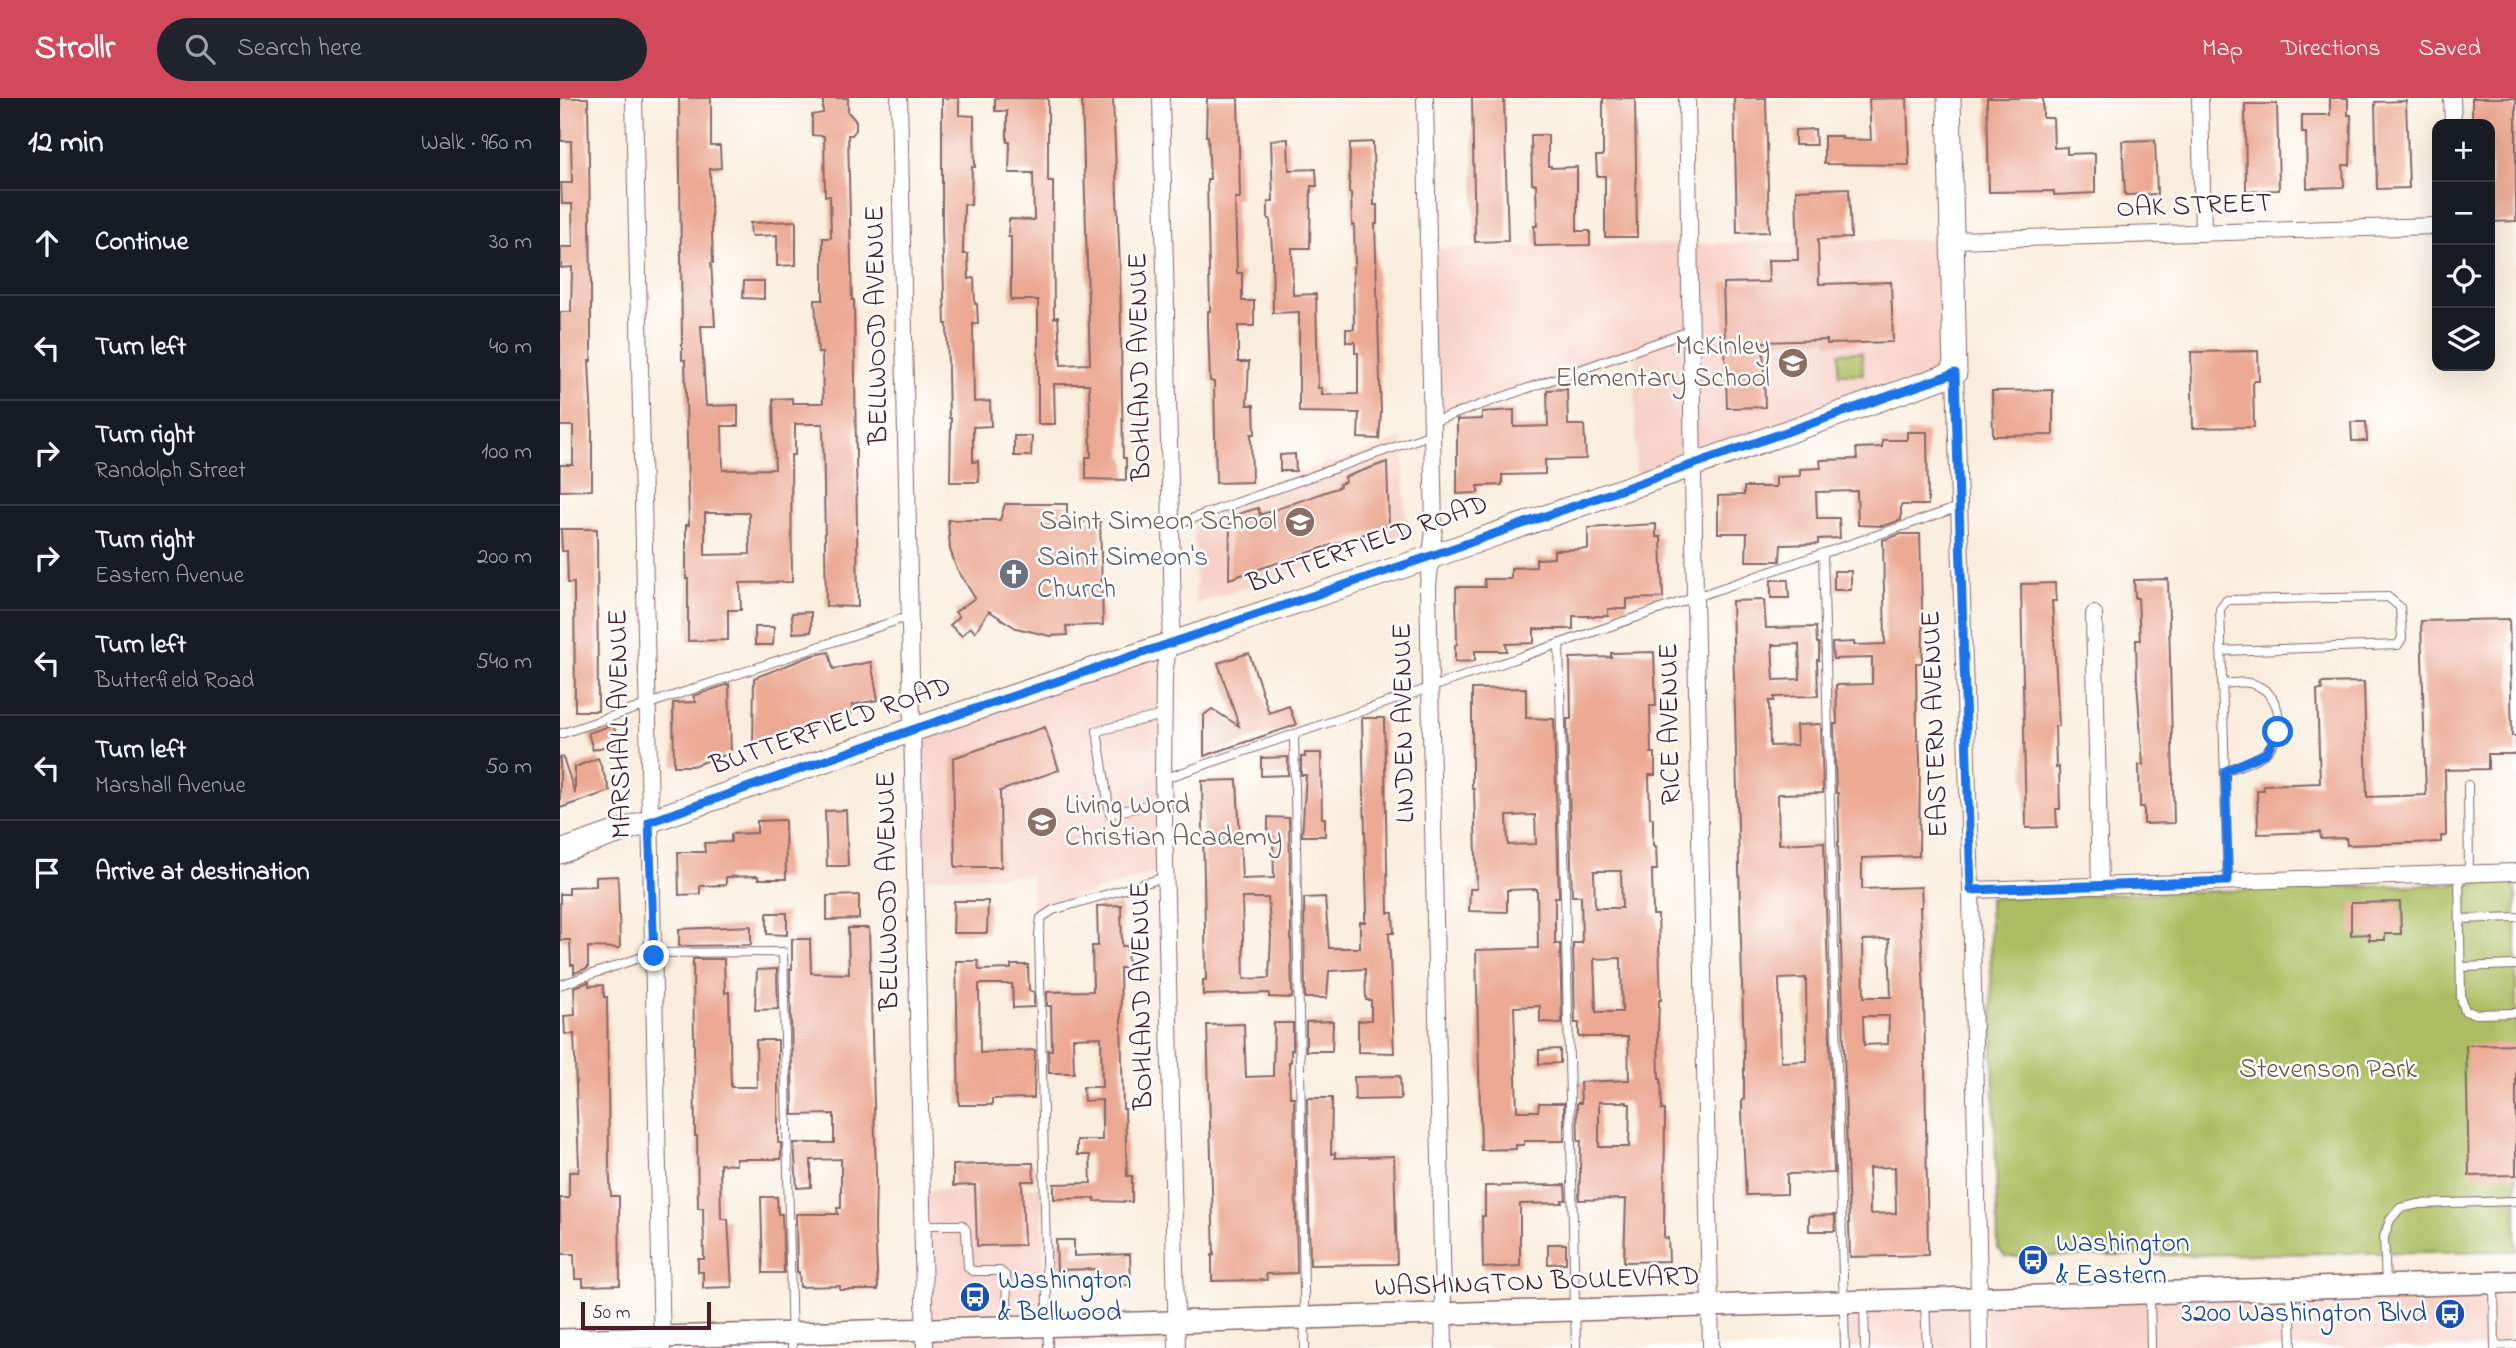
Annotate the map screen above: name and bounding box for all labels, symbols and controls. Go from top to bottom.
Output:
search box [157,18,647,81]
text: Strollr [35,25,115,73]
icon: search [181,30,219,68]
text: Search here [237,30,362,68]
text: Map [2202,32,2243,67]
text: Directions [2281,32,2380,67]
text: Saved [2418,32,2481,67]
map controls [2432,119,2495,371]
button: + [2432,119,2495,182]
text: 12 min [28,122,103,166]
text: Walk · 960 m [421,127,532,160]
button: − [2432,182,2495,245]
street label: OAK STREET [2115,184,2273,230]
street label: BELLWOOD AVENUE [855,205,901,446]
icon: ahead [28,224,66,262]
text: Continue [95,224,188,262]
text: 30 m [489,226,532,259]
button: locate [2432,245,2495,308]
street label: BOHLAND AVENUE [1119,252,1164,483]
button: layers [2432,308,2495,371]
place label: McKinley Elementary School [1555,327,1770,400]
icon: left [28,329,66,367]
text: Turn left [95,329,186,367]
text: 40 m [489,331,532,364]
school or university icon: McKinley Elementary School [1776,346,1810,380]
text: Turn right [95,417,195,455]
icon: right [28,434,66,472]
text: 100 m [481,436,532,469]
text: Randolph Street [95,455,246,488]
street label: BUTTERFIELD ROAD [1241,484,1494,606]
place label: Saint Simeon School [1039,502,1277,543]
school or university icon: Saint Simeon School [1283,505,1317,539]
text: Turn right [95,522,195,560]
place label: Saint Simeon's Church [1037,538,1208,611]
icon: right [28,539,66,577]
text: 200 m [477,541,532,574]
church icon: Saint Simeon's Church [997,557,1031,591]
text: Eastern Avenue [95,560,244,593]
street label: MARSHALL AVENUE [598,609,644,839]
street label: EASTERN AVENUE [1912,610,1960,838]
street label: LINDEN AVENUE [1383,623,1427,823]
text: Turn left [95,627,186,665]
street label: RICE AVENUE [1649,642,1693,806]
icon: left [28,644,66,682]
text: 540 m [476,646,532,679]
text: Butterfield Road [95,665,254,698]
street label: BUTTERFIELD ROAD [704,666,957,788]
route start [2262,716,2293,747]
text: Turn left [95,732,186,770]
icon: left [28,749,66,787]
text: 50 m [485,751,532,784]
text: Marshall Avenue [95,770,246,803]
street label: BELLWOOD AVENUE [866,771,912,1012]
place label: Living Word Christian Academy [1065,786,1282,859]
school or university icon: Living Word Christian Academy [1025,805,1059,839]
icon: arrive [28,854,66,892]
text: Arrive at destination [95,854,310,892]
street label: BOHLAND AVENUE [1121,881,1166,1112]
route end [638,940,669,971]
park label: Stevenson Park [2239,1050,2418,1091]
place label: Washington & Eastern [2056,1224,2190,1297]
bus stop icon: Washington & Eastern [2016,1243,2050,1277]
street label: WASHINGTON BOULEVARD [1374,1257,1700,1309]
place label: Washington & Bellwood [998,1261,1132,1334]
bus stop icon: Washington & Bellwood [958,1280,992,1314]
place label: 3200 Washington Blvd [2181,1294,2427,1335]
bus stop icon: 3200 Washington Blvd [2433,1297,2467,1331]
scale bar [581,1299,710,1331]
text: 50 m [592,1300,631,1327]

